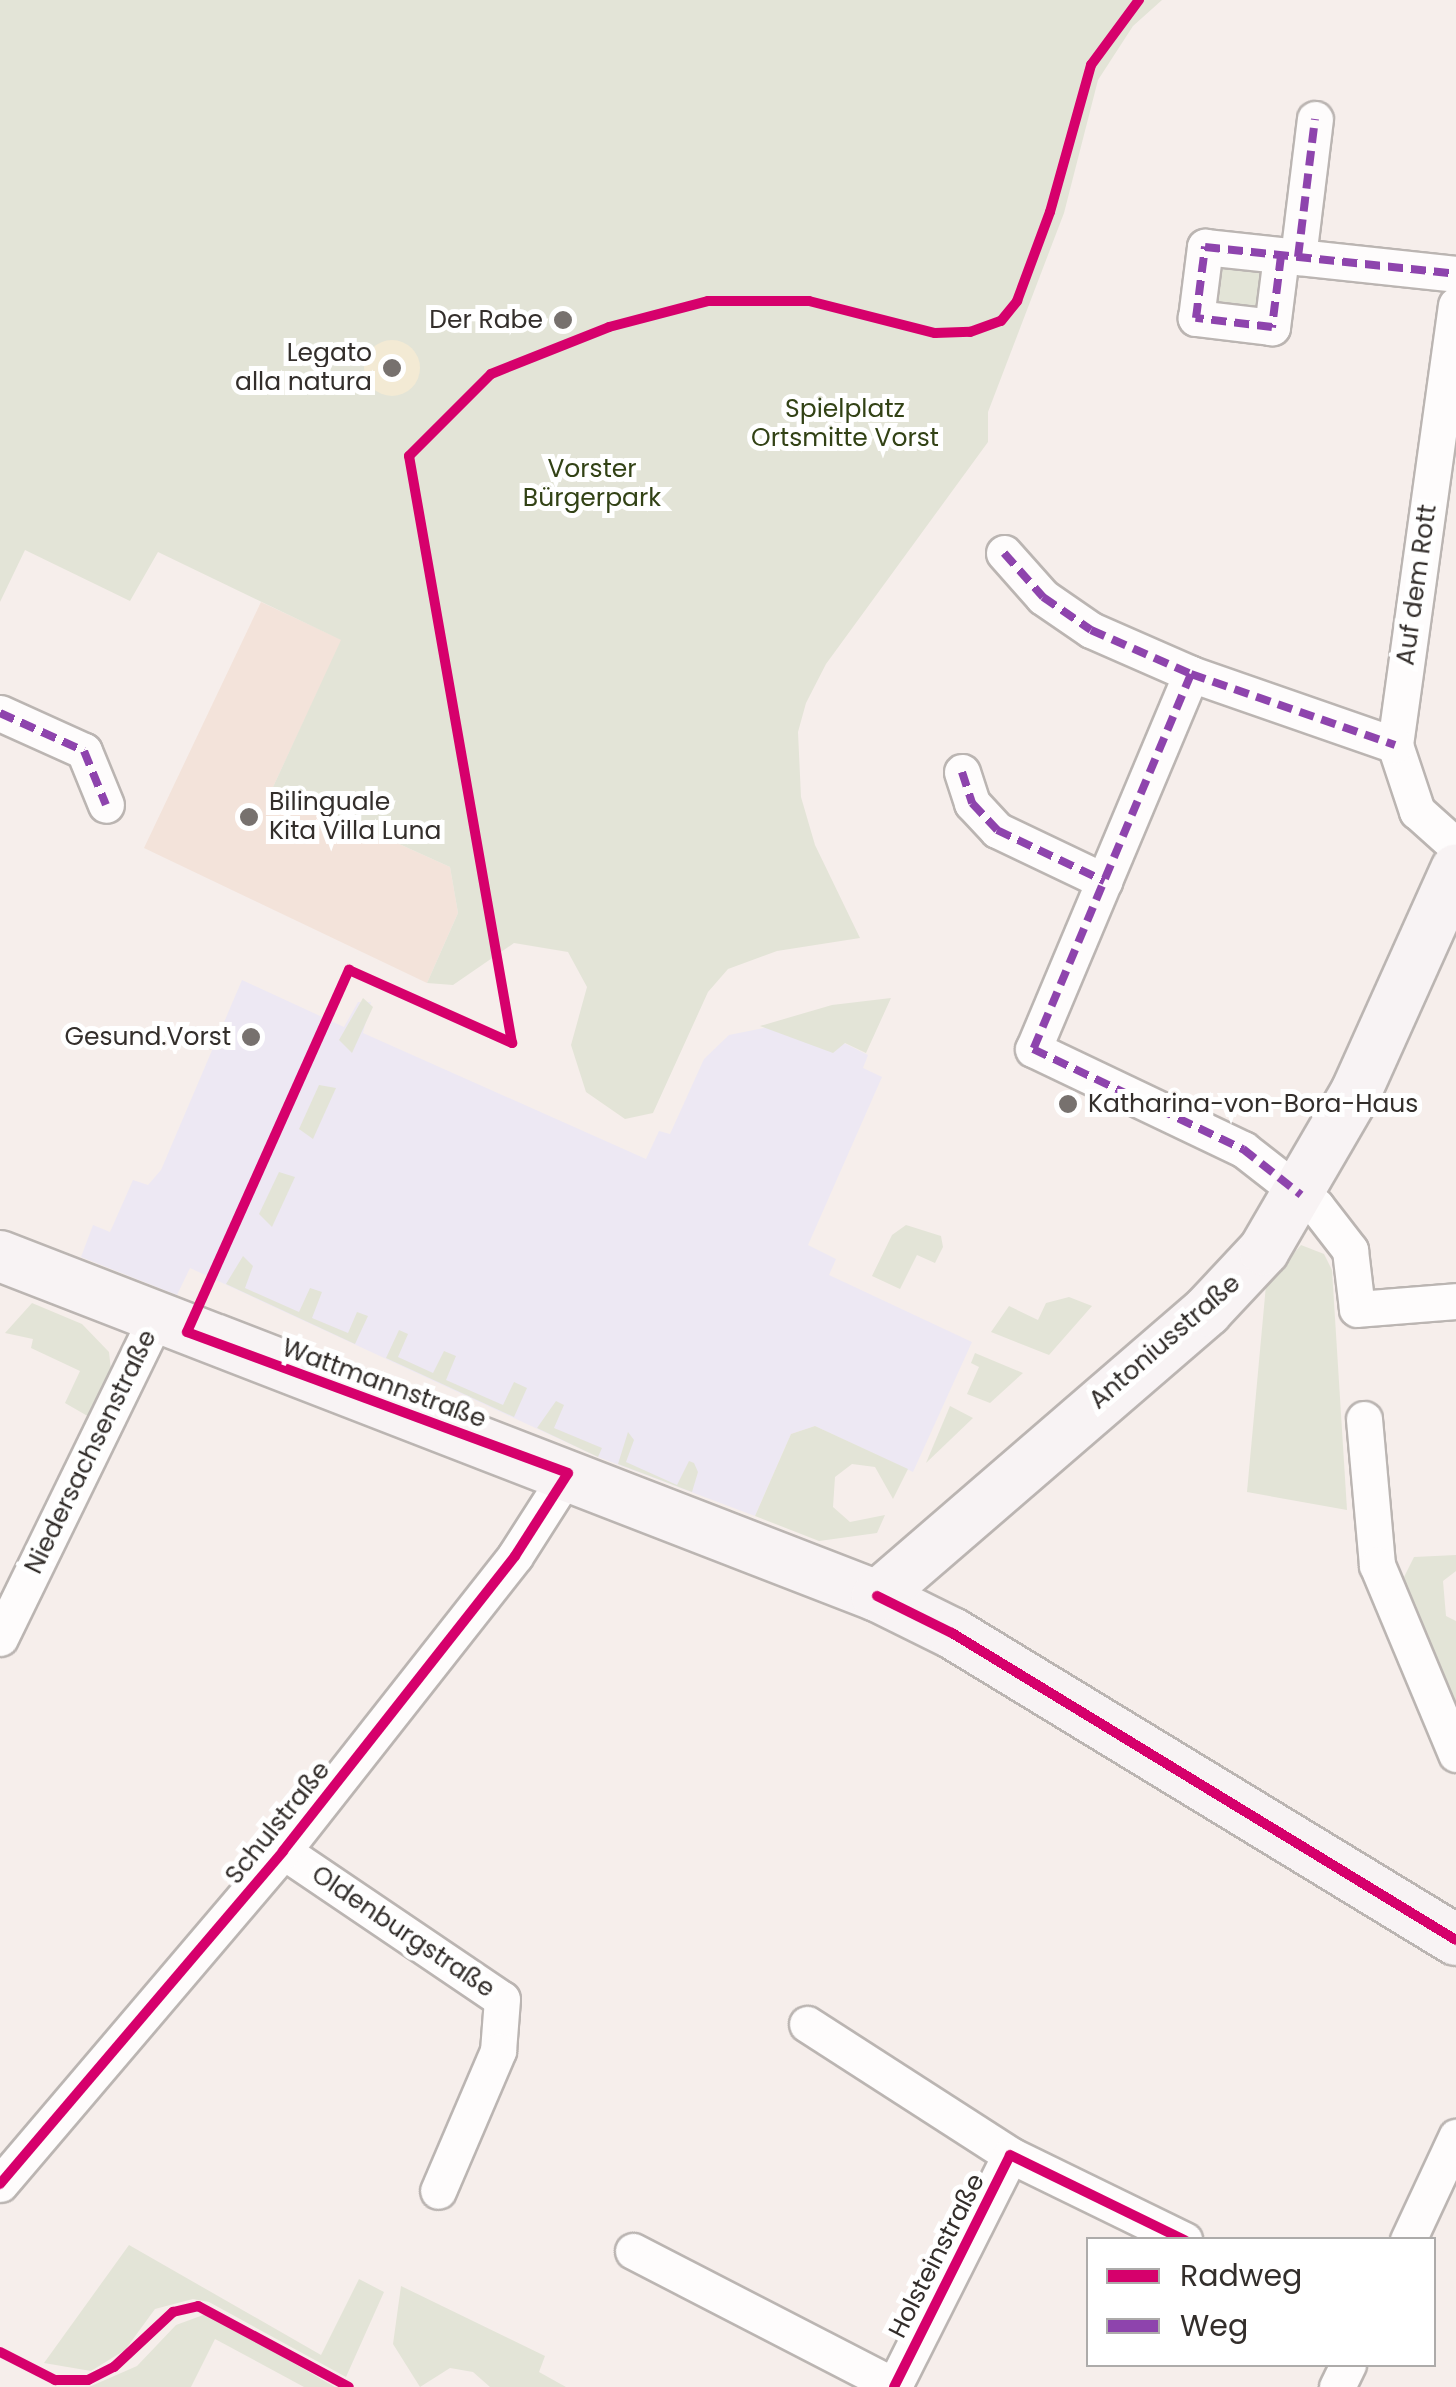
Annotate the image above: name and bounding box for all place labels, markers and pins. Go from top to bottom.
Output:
place label: Der Rabe [429,305,543,335]
marker: Der Rabe [552,309,574,331]
place label: Legato alla natura [235,339,372,398]
marker: Legato alla natura [381,357,403,379]
place label: Bilinguale Kita Villa Luna [269,788,441,847]
marker: Bilinguale Kita Villa Luna [238,806,260,828]
place label: Gesund.Vorst [64,1022,231,1052]
marker: Gesund.Vorst [240,1026,262,1048]
place label: Katharina-von-Bora-Haus [1088,1089,1418,1119]
marker: Katharina-von-Bora-Haus [1057,1093,1079,1115]

